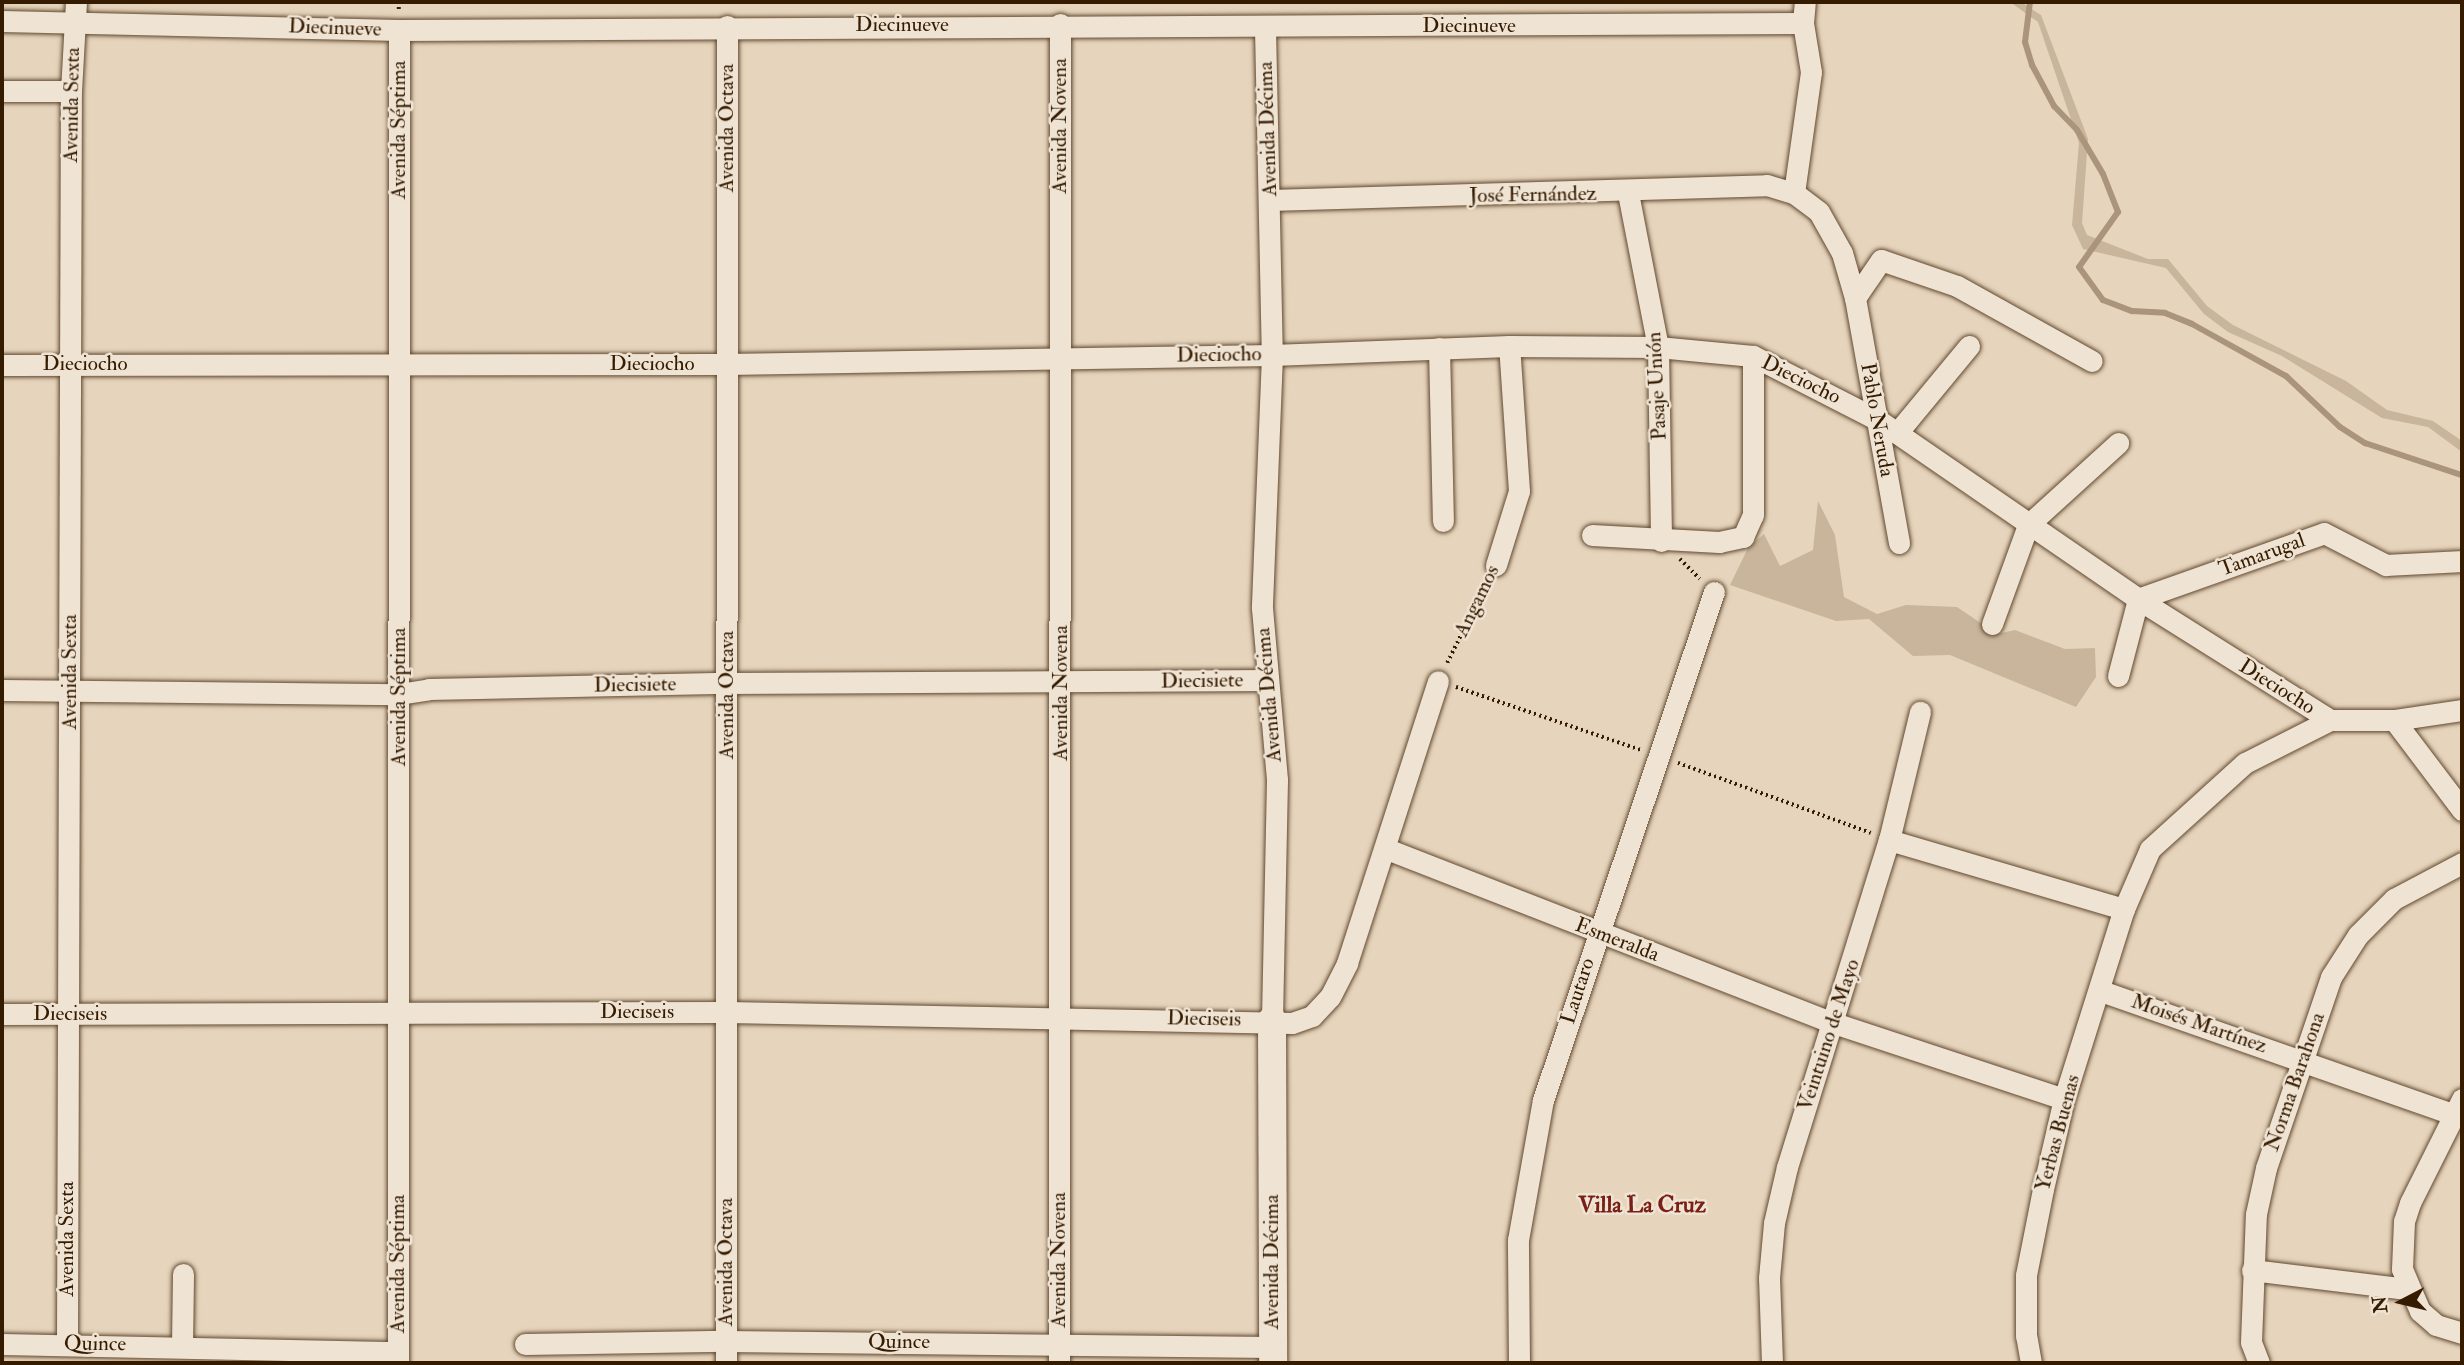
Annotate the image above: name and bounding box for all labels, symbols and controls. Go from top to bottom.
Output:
street label: Diecinueve [855,12,949,38]
street label: Diecinueve [1422,13,1516,39]
street label: Diecinueve [288,14,382,42]
street label: Avenida Sexta [58,47,86,163]
street label: Avenida Novena [1047,58,1073,194]
street label: Avenida Séptima [386,61,412,199]
street label: Avenida Décima [1253,61,1283,197]
street label: Avenida Octava [714,64,740,192]
street label: José Fernández [1469,181,1597,209]
street label: Pasaje Unión [1642,331,1672,441]
street label: Dieciocho [1176,342,1262,368]
street label: Dieciocho [1757,350,1845,410]
street label: Dieciocho [42,351,128,377]
street label: Dieciocho [609,351,695,377]
street label: Pablo Neruda [1855,361,1899,479]
street label: Tamarugal [2215,528,2309,582]
street label: Angamos [1449,561,1505,641]
street label: Avenida Sexta [57,614,83,730]
street label: Avenida Novena [1048,625,1074,761]
street label: Avenida Décima [1251,627,1287,763]
street label: Avenida Séptima [386,628,412,766]
street label: Avenida Octava [714,631,740,759]
street label: Dieciocho [2234,654,2320,720]
street label: Diecisiete [1161,668,1243,694]
street label: Diecisiete [594,672,676,698]
street label: Esmeralda [1571,912,1663,968]
street label: Lautaro [1556,955,1600,1027]
street label: Veintuino de Mayo [1793,956,1865,1114]
street label: Moisés Martínez [2128,989,2270,1059]
street label: Dieciseis [600,999,674,1025]
street label: Dieciseis [33,1001,107,1027]
street label: Dieciseis [1167,1006,1241,1032]
street label: Norma Barahona [2259,1009,2331,1155]
street label: Yerbas Buenas [2030,1072,2086,1194]
street label: Avenida Sexta [54,1181,80,1297]
district label: Villa La Cruz [1578,1191,1706,1219]
street label: Avenida Novena [1046,1192,1072,1328]
street label: Avenida Décima [1259,1194,1285,1330]
street label: Avenida Séptima [385,1195,411,1333]
street label: Avenida Octava [713,1198,739,1326]
north arrow [2366,1267,2436,1337]
text: N [2367,1295,2393,1314]
street label: Quince [868,1329,930,1355]
street label: Quince [64,1331,126,1357]

